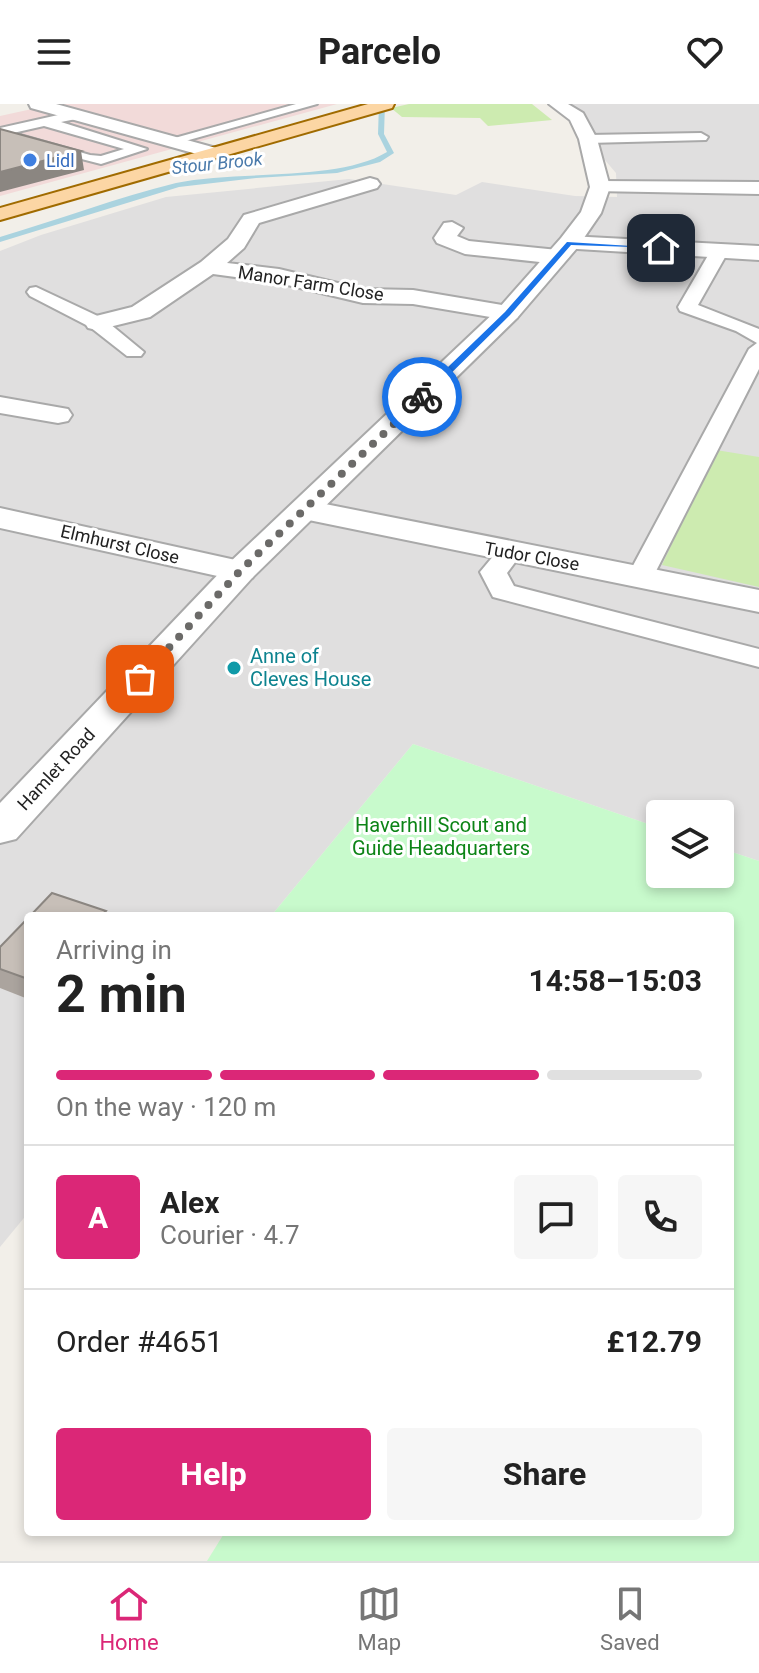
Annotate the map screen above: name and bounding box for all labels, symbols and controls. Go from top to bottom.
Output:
icon: menu [32,30,76,74]
icon: heart [683,30,727,74]
text: Parcelo [318,31,441,73]
water label: Stour Brook [171,148,265,178]
place label: Lidl [46,150,75,171]
marker: Lidl [21,151,39,169]
pin [627,214,695,282]
icon: home [639,226,683,270]
street label: Manor Farm Close [237,261,385,305]
courier [382,357,462,437]
icon: bike [400,375,444,419]
street label: Elmhurst Close [59,520,181,568]
street label: Tudor Close [483,537,581,575]
place label: Anne of Cleves House [250,644,371,691]
pin [106,645,174,713]
icon: bag [118,657,162,701]
marker: Anne of Cleves House [225,659,243,677]
street label: Hamlet Road [13,724,99,814]
map controls [646,800,734,888]
button: layers [646,800,734,888]
park label: Haverhill Scout and Guide Headquarters [352,813,530,860]
text: Arriving in [56,935,172,965]
text: 14:58–15:03 [528,963,702,998]
text: 2 min [56,964,187,1025]
text: On the way · 120 m [56,1092,276,1122]
button: chat [514,1175,598,1259]
button: phone [618,1175,702,1259]
text: Alex [160,1185,220,1220]
text: A [88,1200,108,1235]
text: Courier · 4.7 [160,1220,300,1250]
text: Order #4651 [56,1324,223,1359]
text: £12.79 [607,1324,702,1359]
button: Help [56,1428,371,1520]
button: Share [387,1428,702,1520]
tab: Home [99,1582,159,1655]
tab: Map [357,1582,401,1655]
tab: Saved [600,1582,660,1655]

